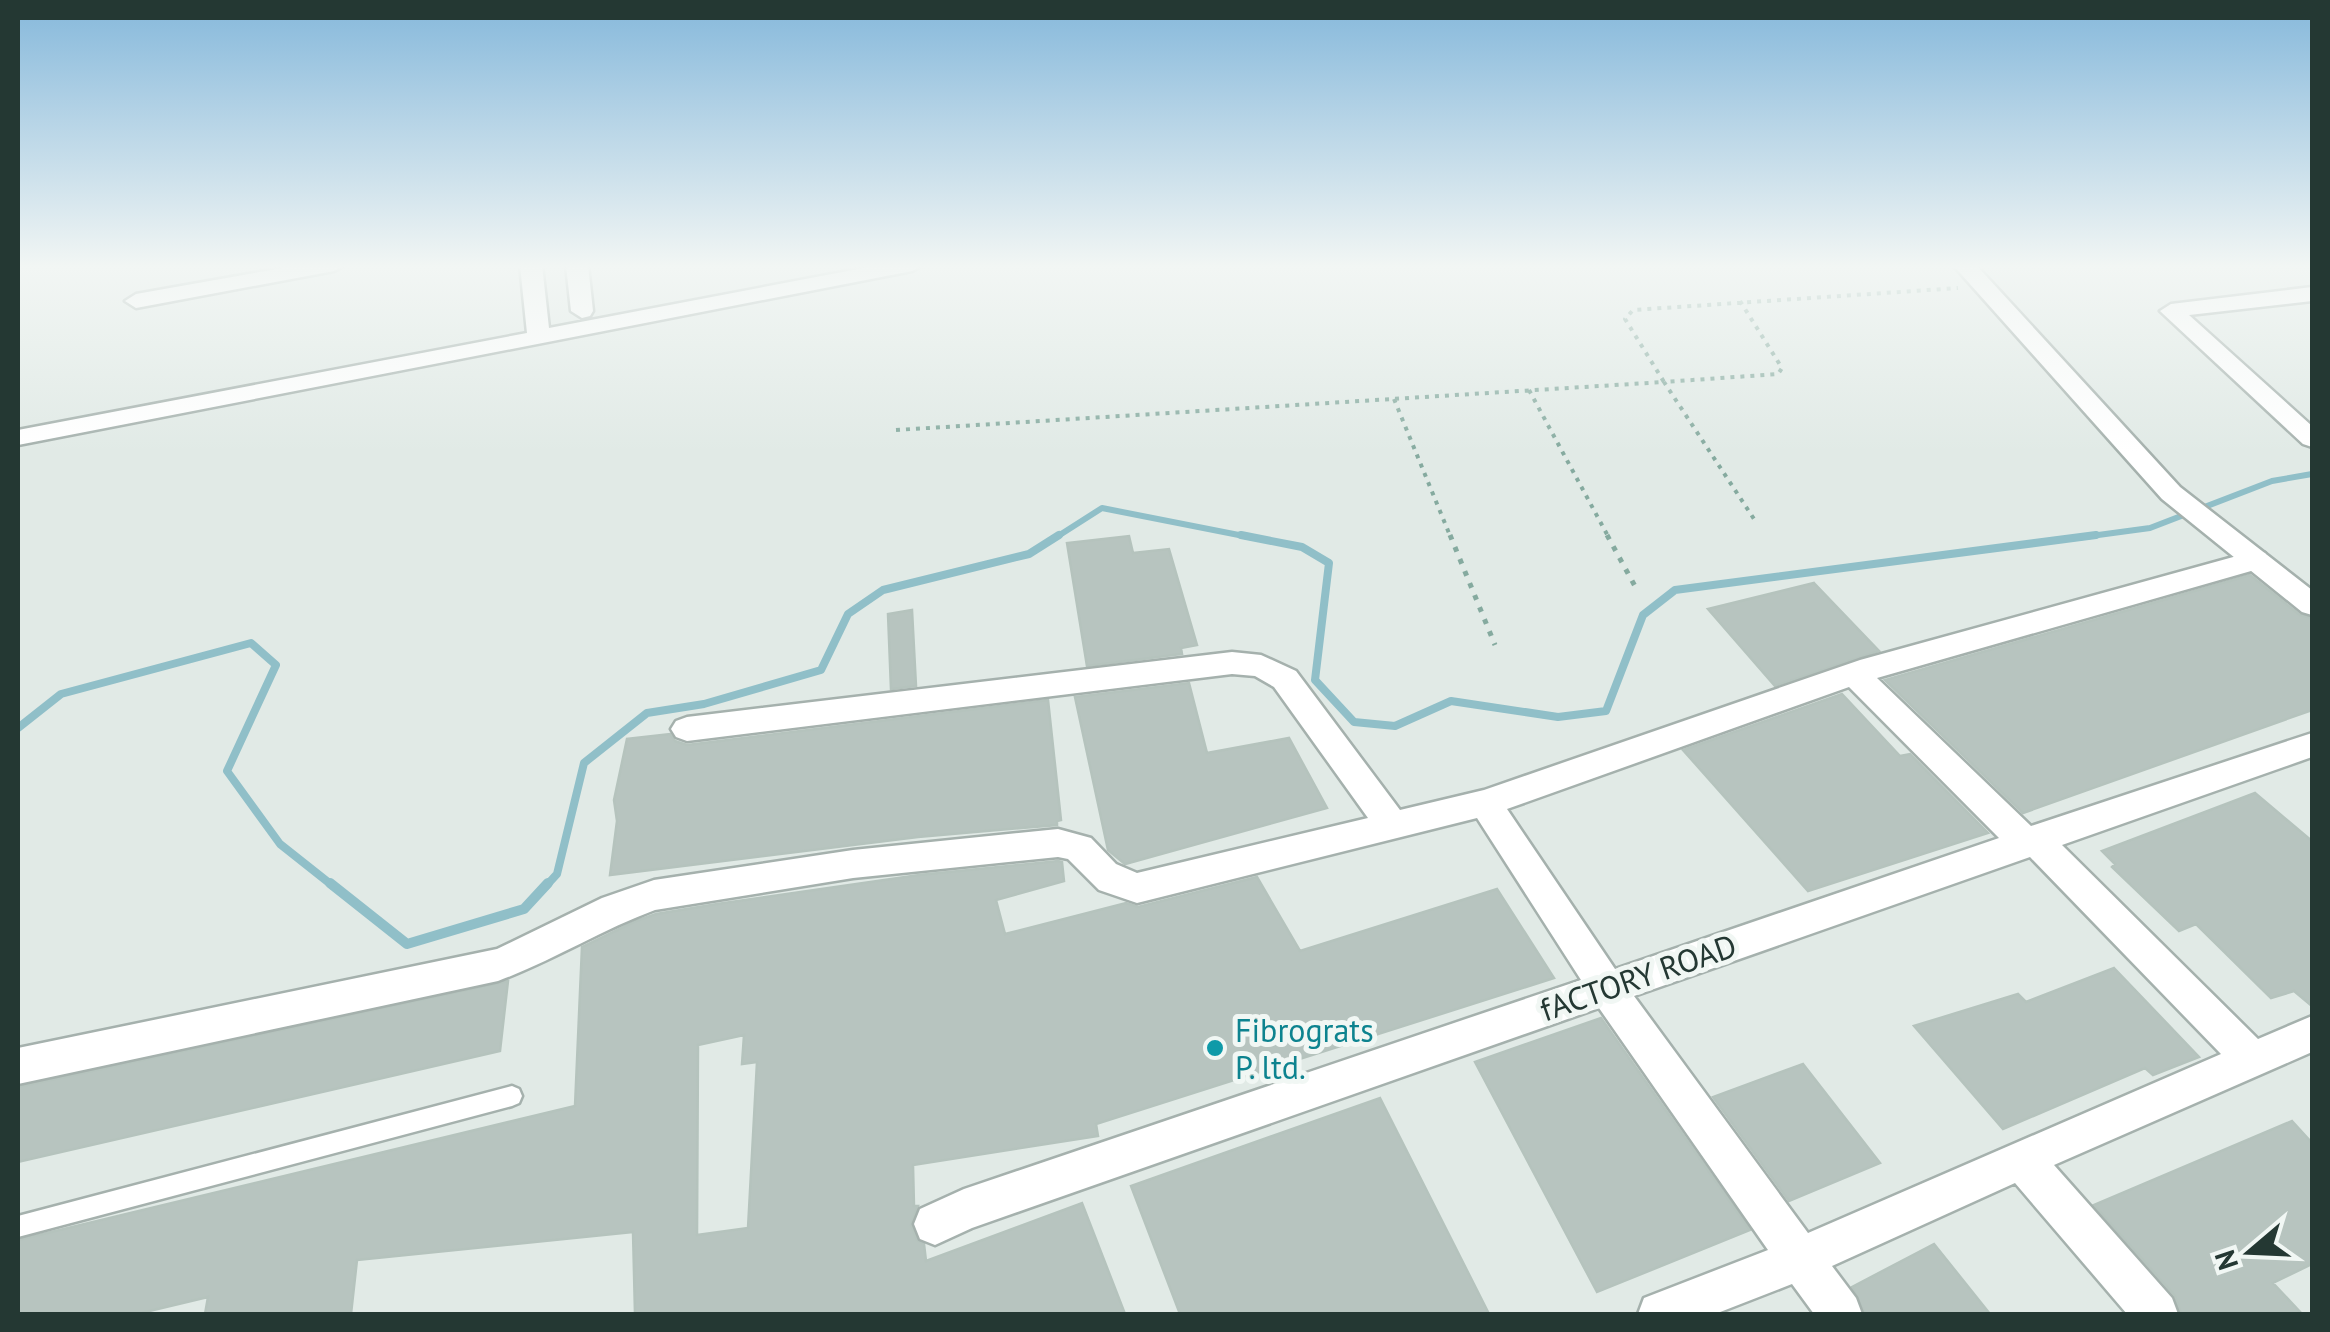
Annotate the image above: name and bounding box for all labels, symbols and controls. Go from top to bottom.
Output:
street label: fACTORY ROAD [1534,924,1742,1030]
place label: Fibrograts P. ltd. [1235,1009,1374,1088]
marker: Fibrograts P. ltd. [1204,1037,1226,1059]
north arrow [2200,1202,2300,1302]
text: N [2205,1246,2246,1275]

